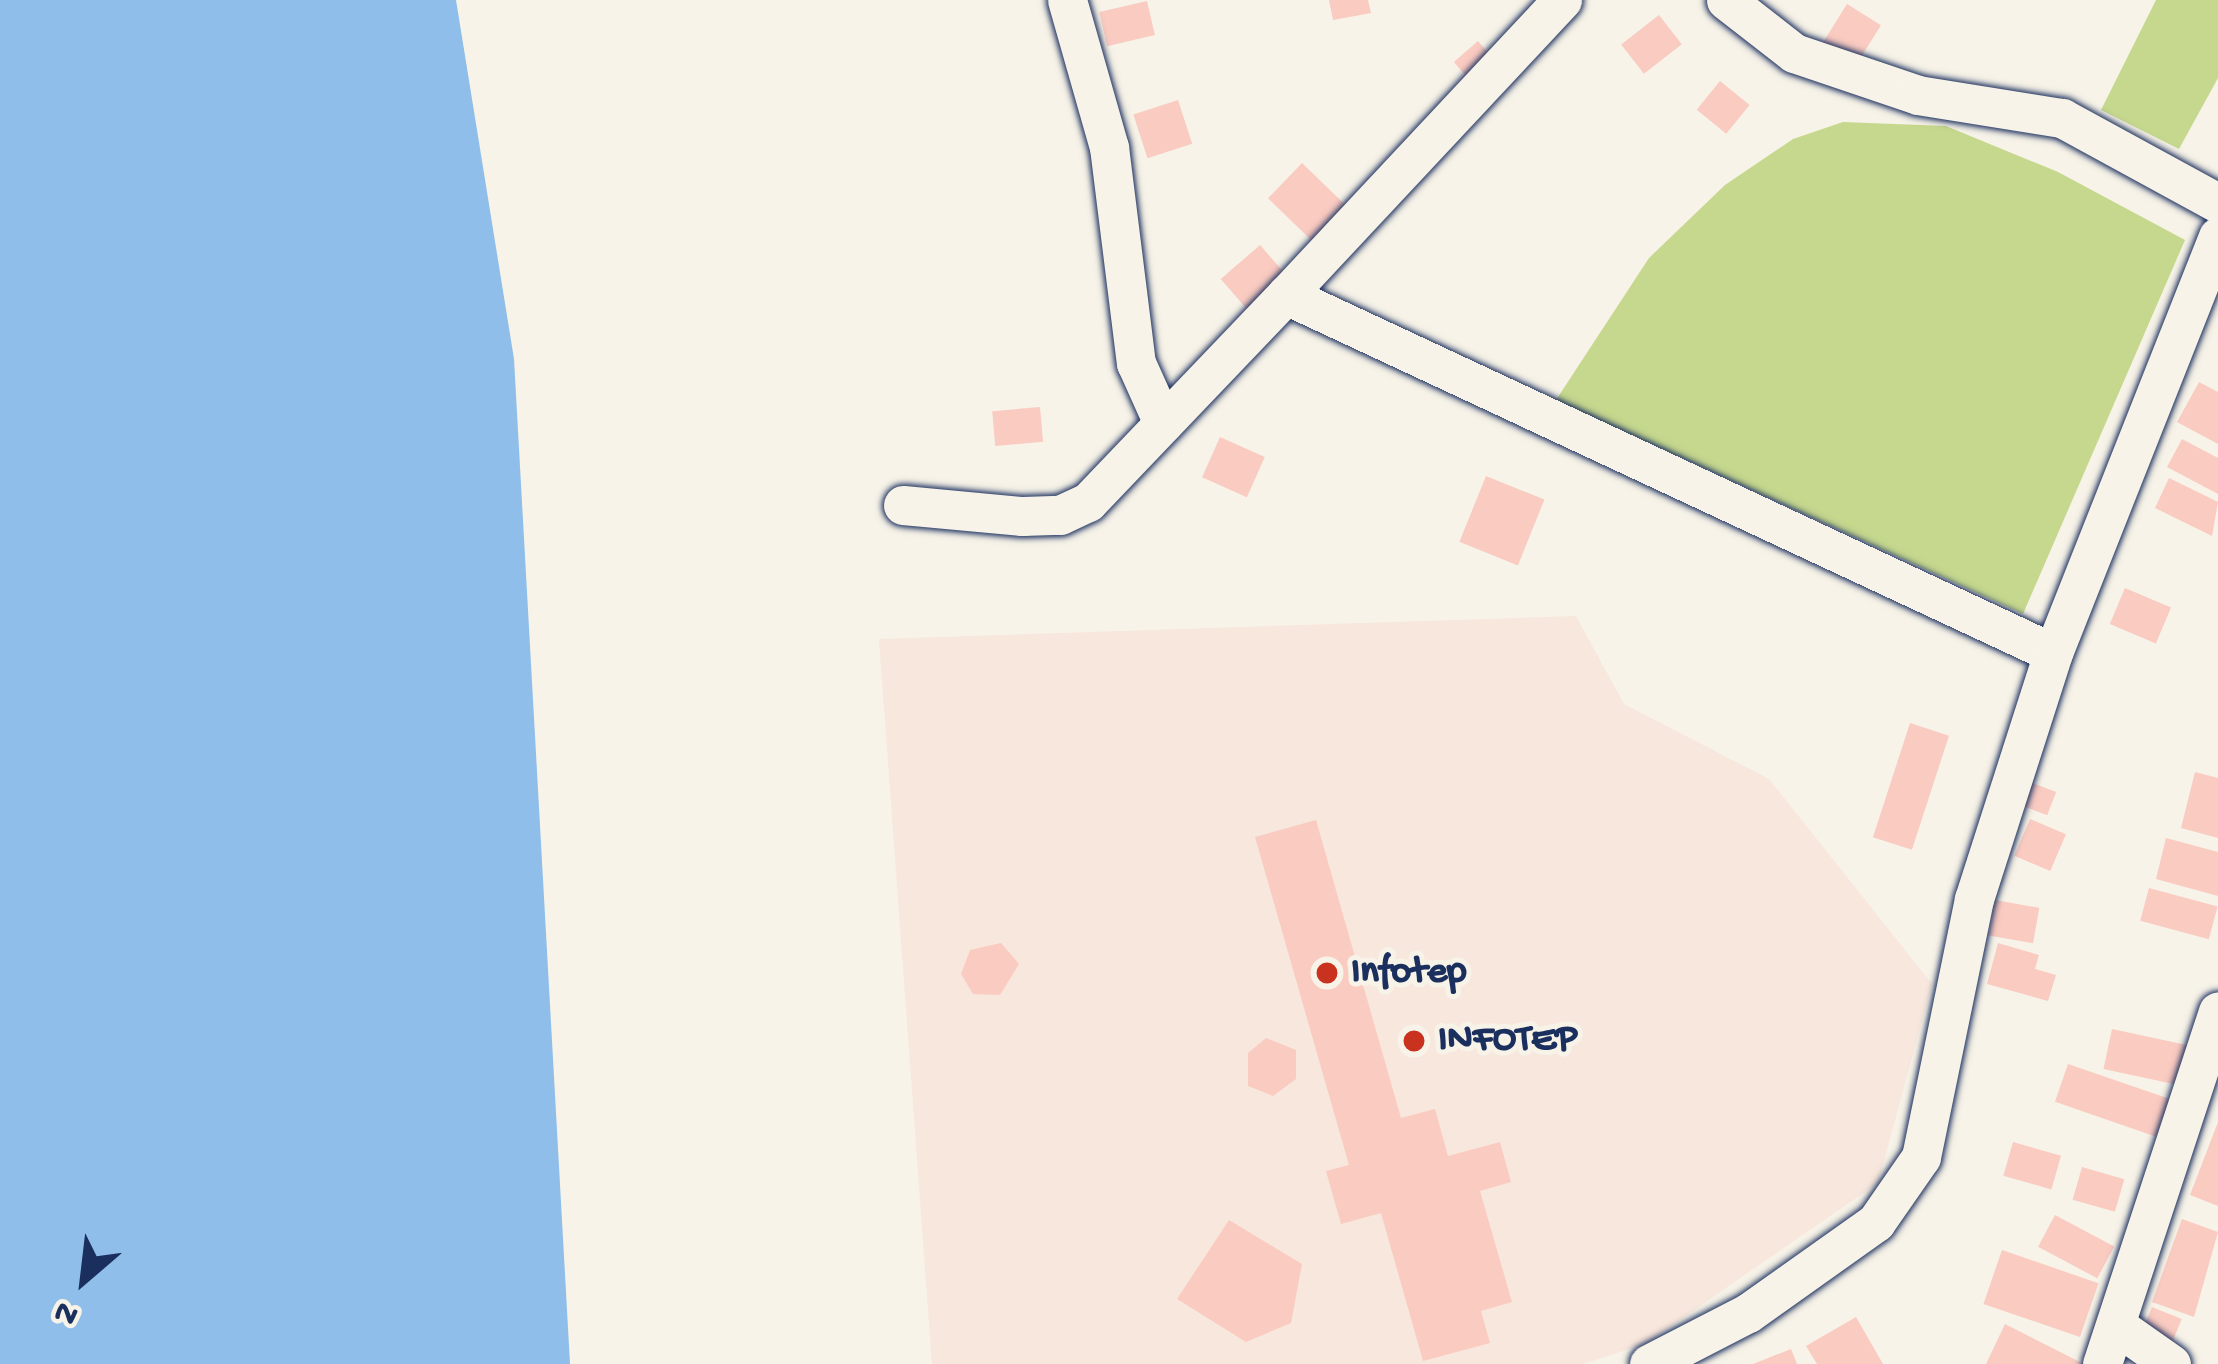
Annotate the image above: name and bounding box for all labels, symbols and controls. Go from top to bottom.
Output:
place label: Infotep [1351,950,1466,996]
marker: Infotep [1314,960,1340,986]
place label: INFOTEP [1438,1018,1577,1064]
marker: INFOTEP [1401,1028,1427,1054]
north arrow [24,1220,144,1340]
text: N [49,1290,86,1334]

